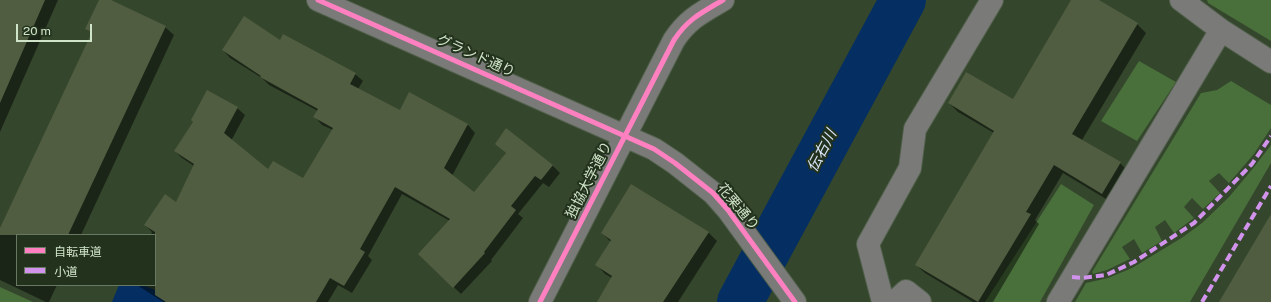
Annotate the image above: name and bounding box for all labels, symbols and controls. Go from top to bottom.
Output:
scale bar [18,16,94,42]
text: 20 m [23,24,51,38]
street label: グランド通り [434,31,518,81]
water label: 伝右川 [803,127,841,175]
street label: 独協大学通り [562,139,616,221]
street label: 花栗通り [714,180,762,234]
legend [16,234,156,286]
text: 自転車道 [54,245,102,259]
text: 小道 [54,265,78,279]

